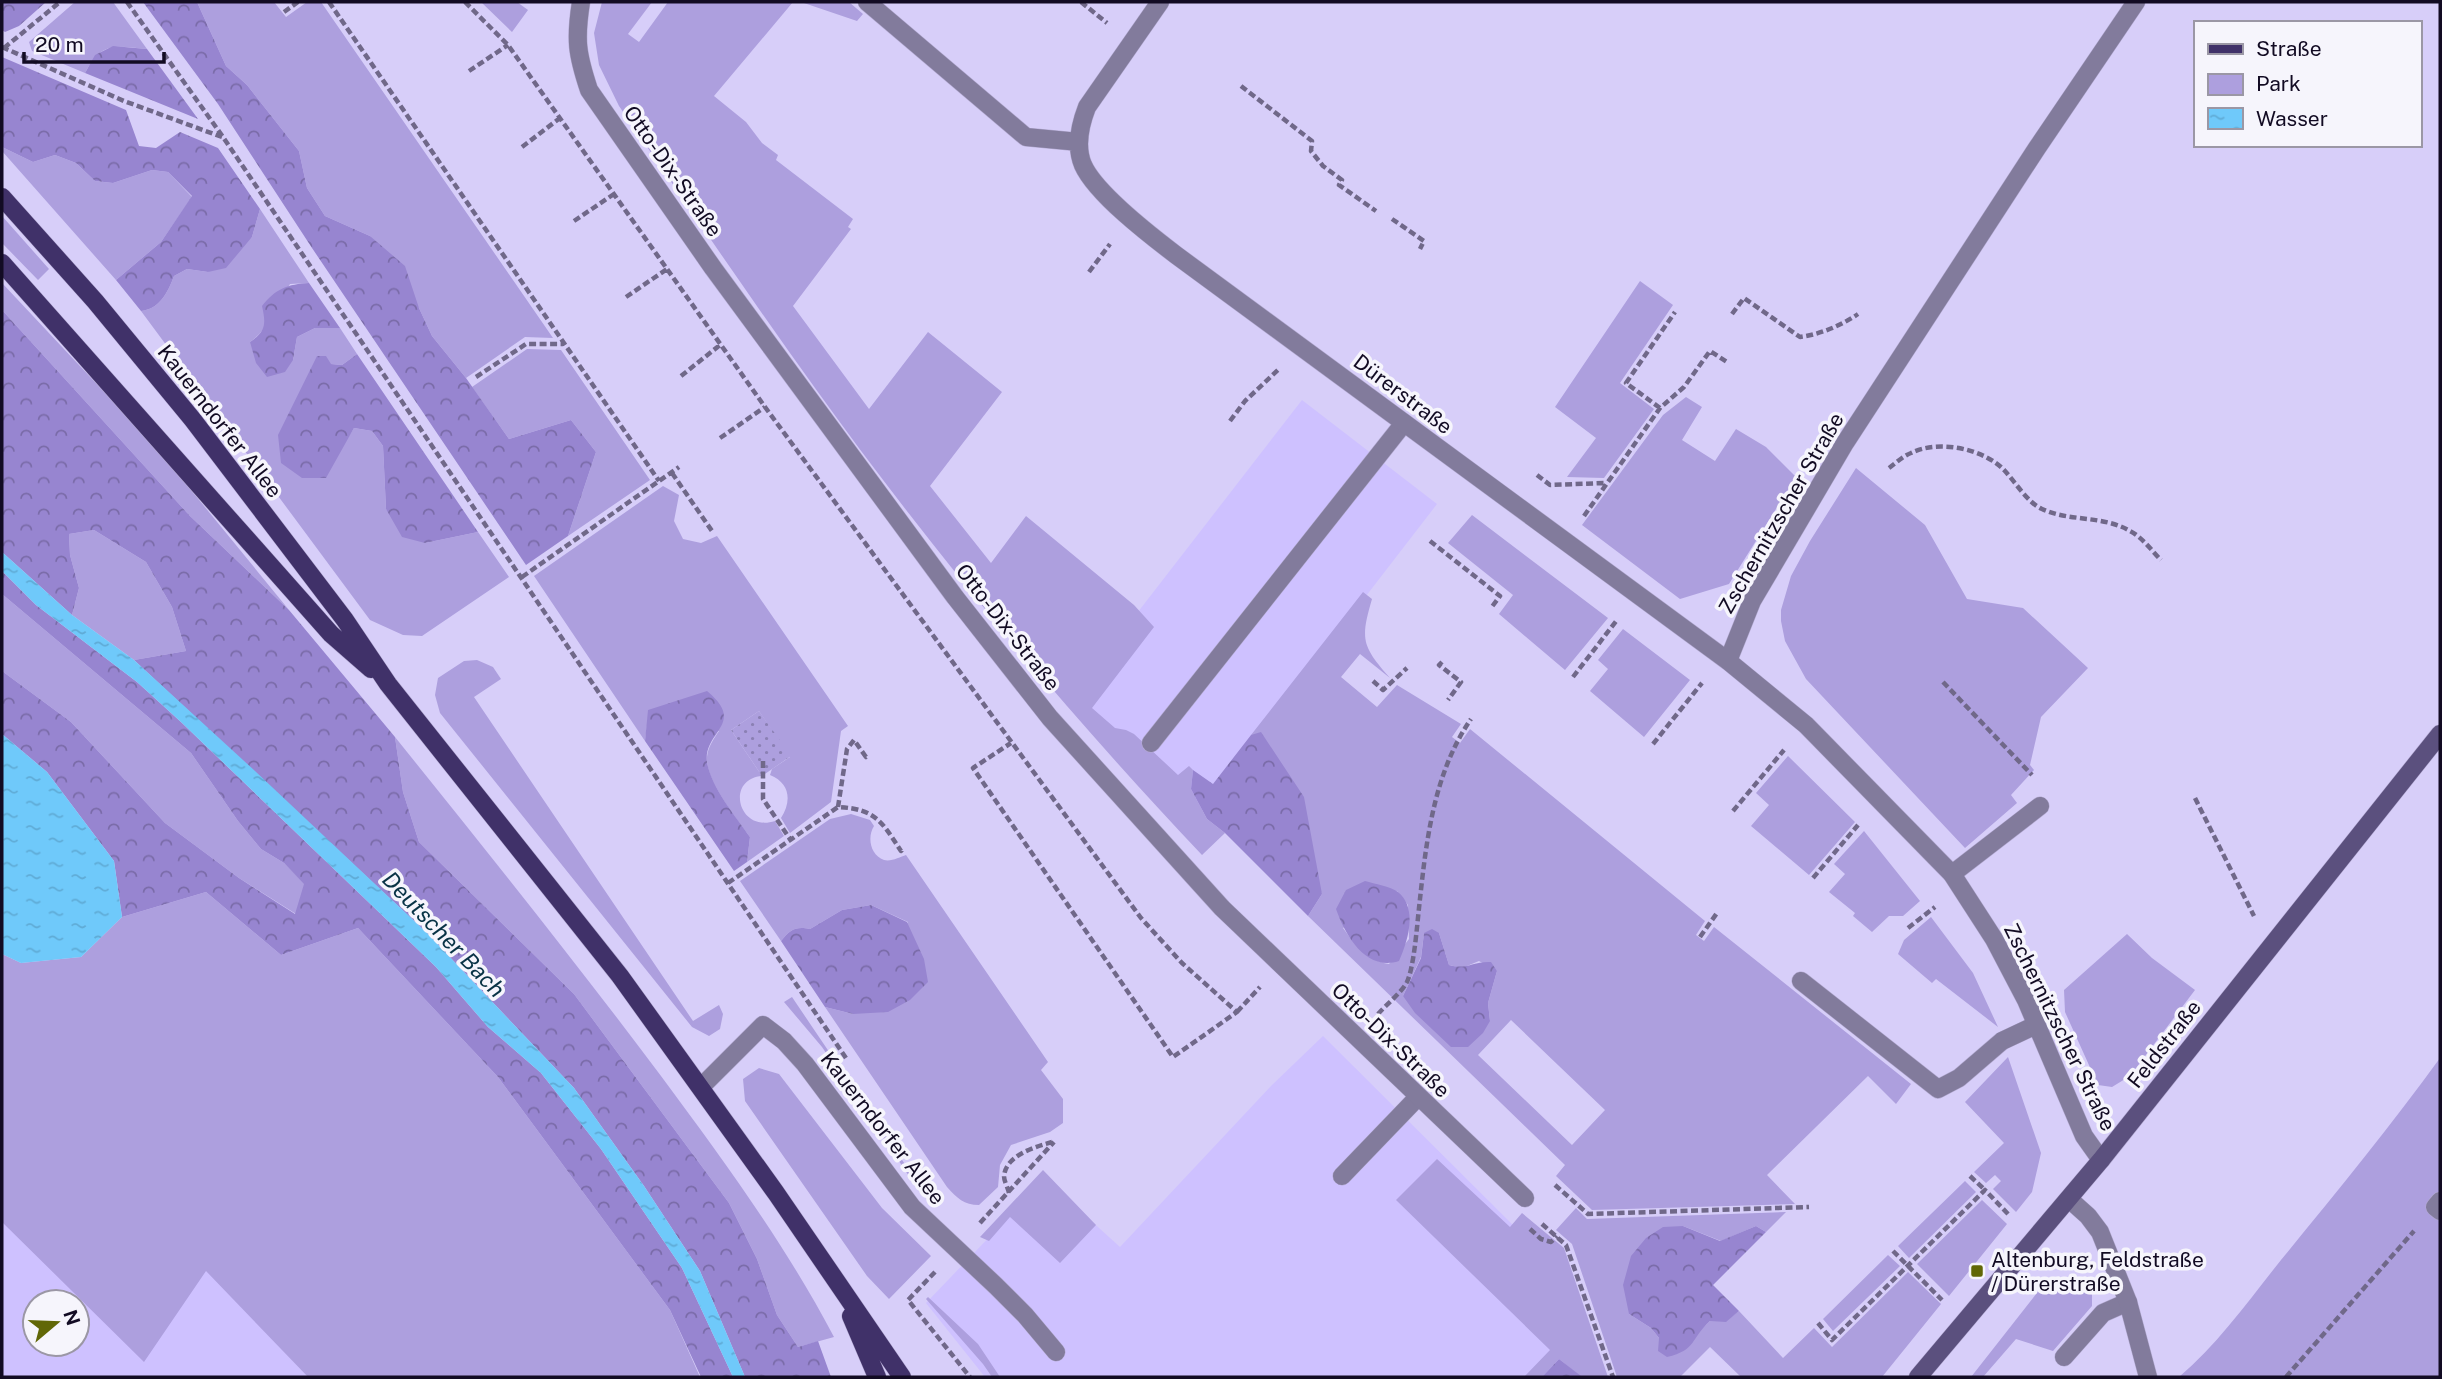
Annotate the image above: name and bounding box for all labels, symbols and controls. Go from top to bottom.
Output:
scale bar [24,21,164,65]
legend [2194,21,2421,147]
text: 20 m [35,32,84,57]
text: Straße [2256,36,2322,61]
text: Park [2256,71,2301,96]
street label: Otto-Dix-Straße [619,101,727,241]
text: Wasser [2256,106,2328,131]
street label: Kauerndorfer Allee [153,340,287,502]
street label: Dürerstraße [1349,349,1457,439]
street label: Zschernitzscher Straße [1713,408,1849,618]
street label: Otto-Dix-Straße [951,559,1065,695]
water label: Deutscher Bach [377,865,511,1003]
street label: Zschernitzscher Straße [1999,919,2121,1135]
street label: Otto-Dix-Straße [1327,977,1455,1103]
street label: Feldstraße [2122,995,2206,1093]
street label: Kauerndorfer Allee [816,1047,950,1209]
place label: Altenburg, Feldstraße / Dürerstraße [1991,1247,2204,1296]
marker: Altenburg, Feldstraße / Dürerstraße [1969,1263,1985,1279]
north arrow [21,1288,91,1358]
text: N [59,1307,85,1328]

